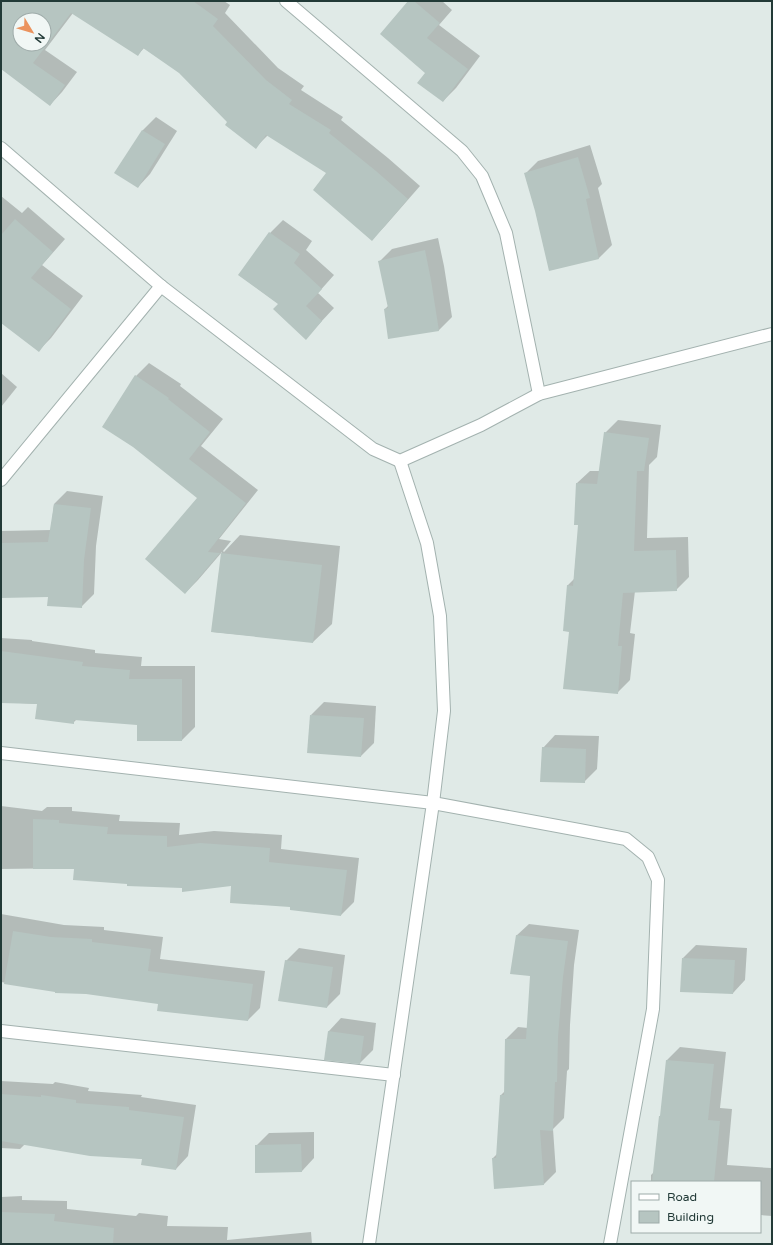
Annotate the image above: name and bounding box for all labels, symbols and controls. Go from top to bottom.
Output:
north arrow [12,12,52,52]
text: N [32,30,47,45]
legend [631,1181,761,1233]
text: Road [667,1190,697,1204]
text: Building [667,1210,714,1224]

